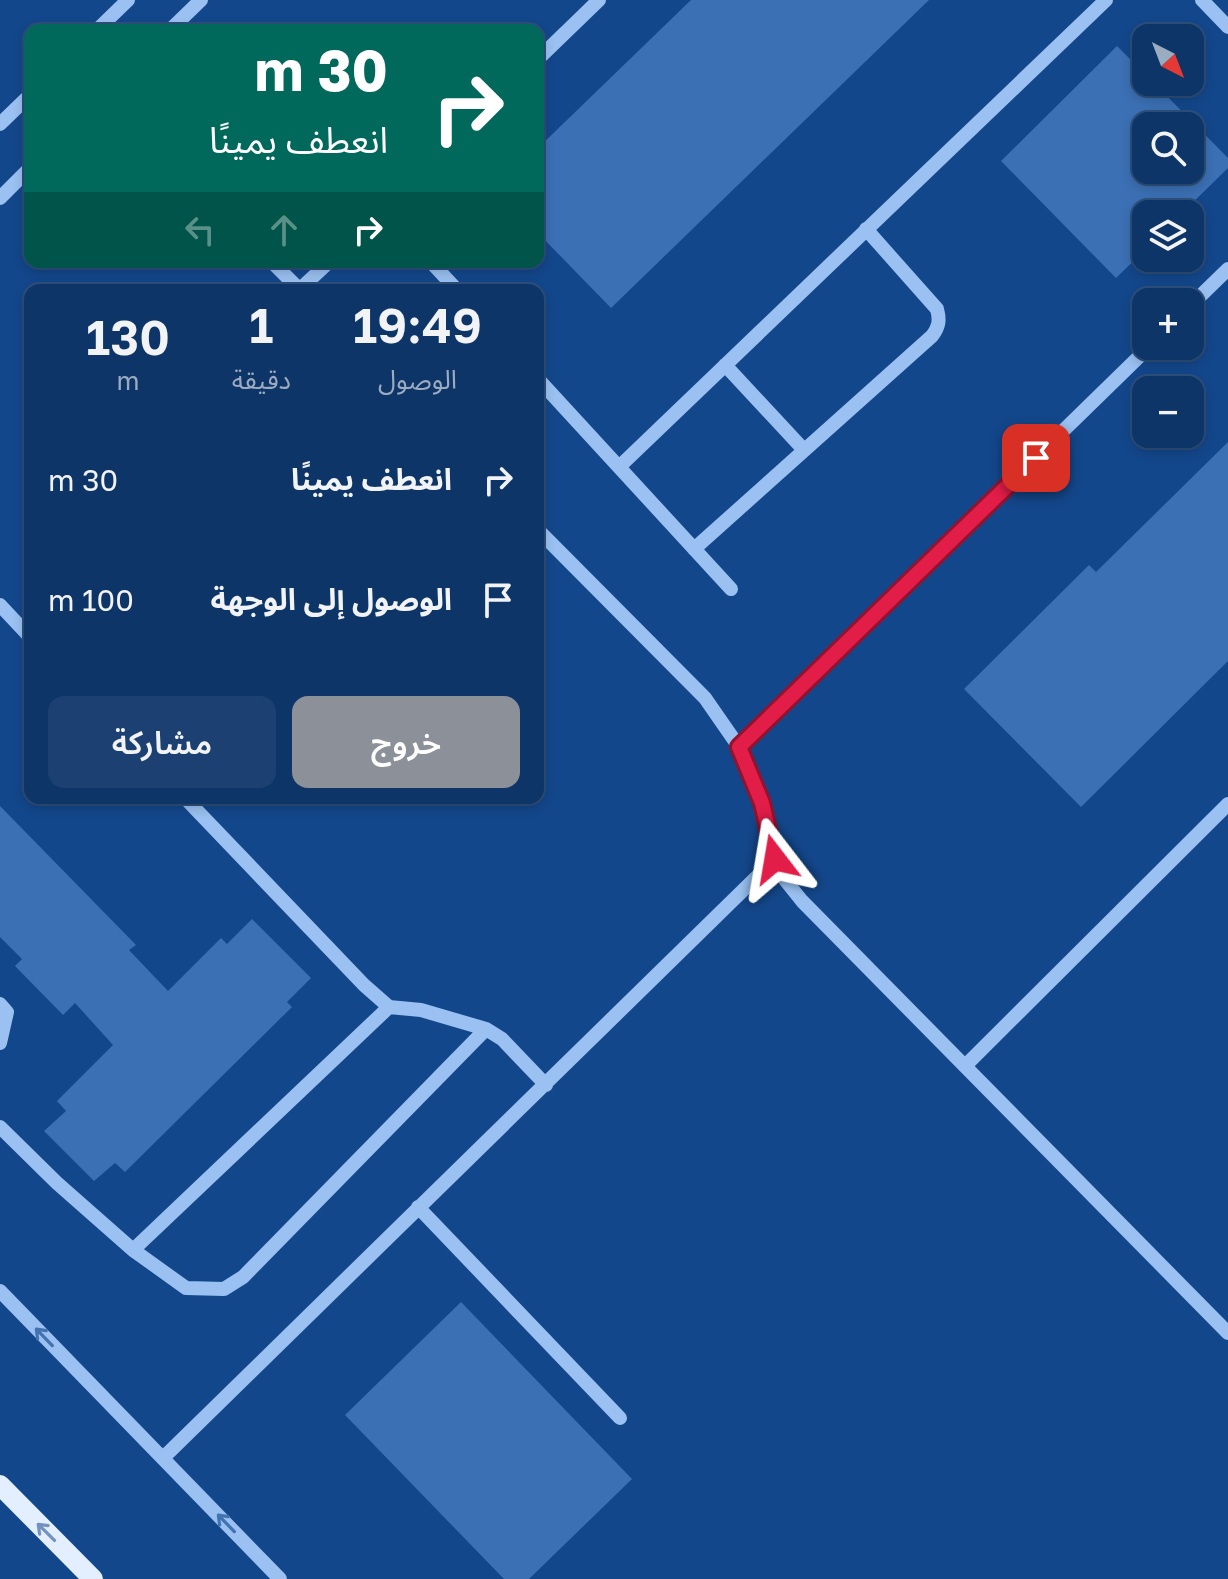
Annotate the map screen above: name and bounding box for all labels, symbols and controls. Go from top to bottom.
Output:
north arrow [1132,24,1204,96]
map controls [1132,24,1204,448]
text: 30 m [254,36,388,103]
icon: right [416,56,520,160]
button: search [1132,112,1204,184]
text: انعطف يمينًا [209,118,388,161]
button: layers [1132,200,1204,272]
icon: left [178,208,222,252]
icon: ahead [262,208,306,252]
icon: right [346,208,390,252]
button: + [1132,288,1204,360]
text: 1 [249,296,273,354]
text: 19:49 [353,296,482,354]
text: 130 [86,308,170,366]
text: دقيقة [232,364,291,395]
text: الوصول [378,364,457,395]
text: m [116,365,139,396]
button: − [1132,376,1204,448]
pin [1002,424,1070,492]
icon: arrive [1014,436,1058,480]
icon: right [476,458,520,502]
text: انعطف يمينًا [291,461,452,497]
text: 30 m [48,462,118,498]
icon: arrive [476,578,520,622]
text: الوصول إلى الوجهة [210,581,452,617]
text: 100 m [48,582,134,618]
button: مشاركة [48,696,276,788]
button: خروج [292,696,520,788]
position arrow [733,817,817,901]
one-way arrow [35,1327,54,1347]
one-way arrow [216,1513,235,1533]
one-way arrow [37,1522,56,1542]

